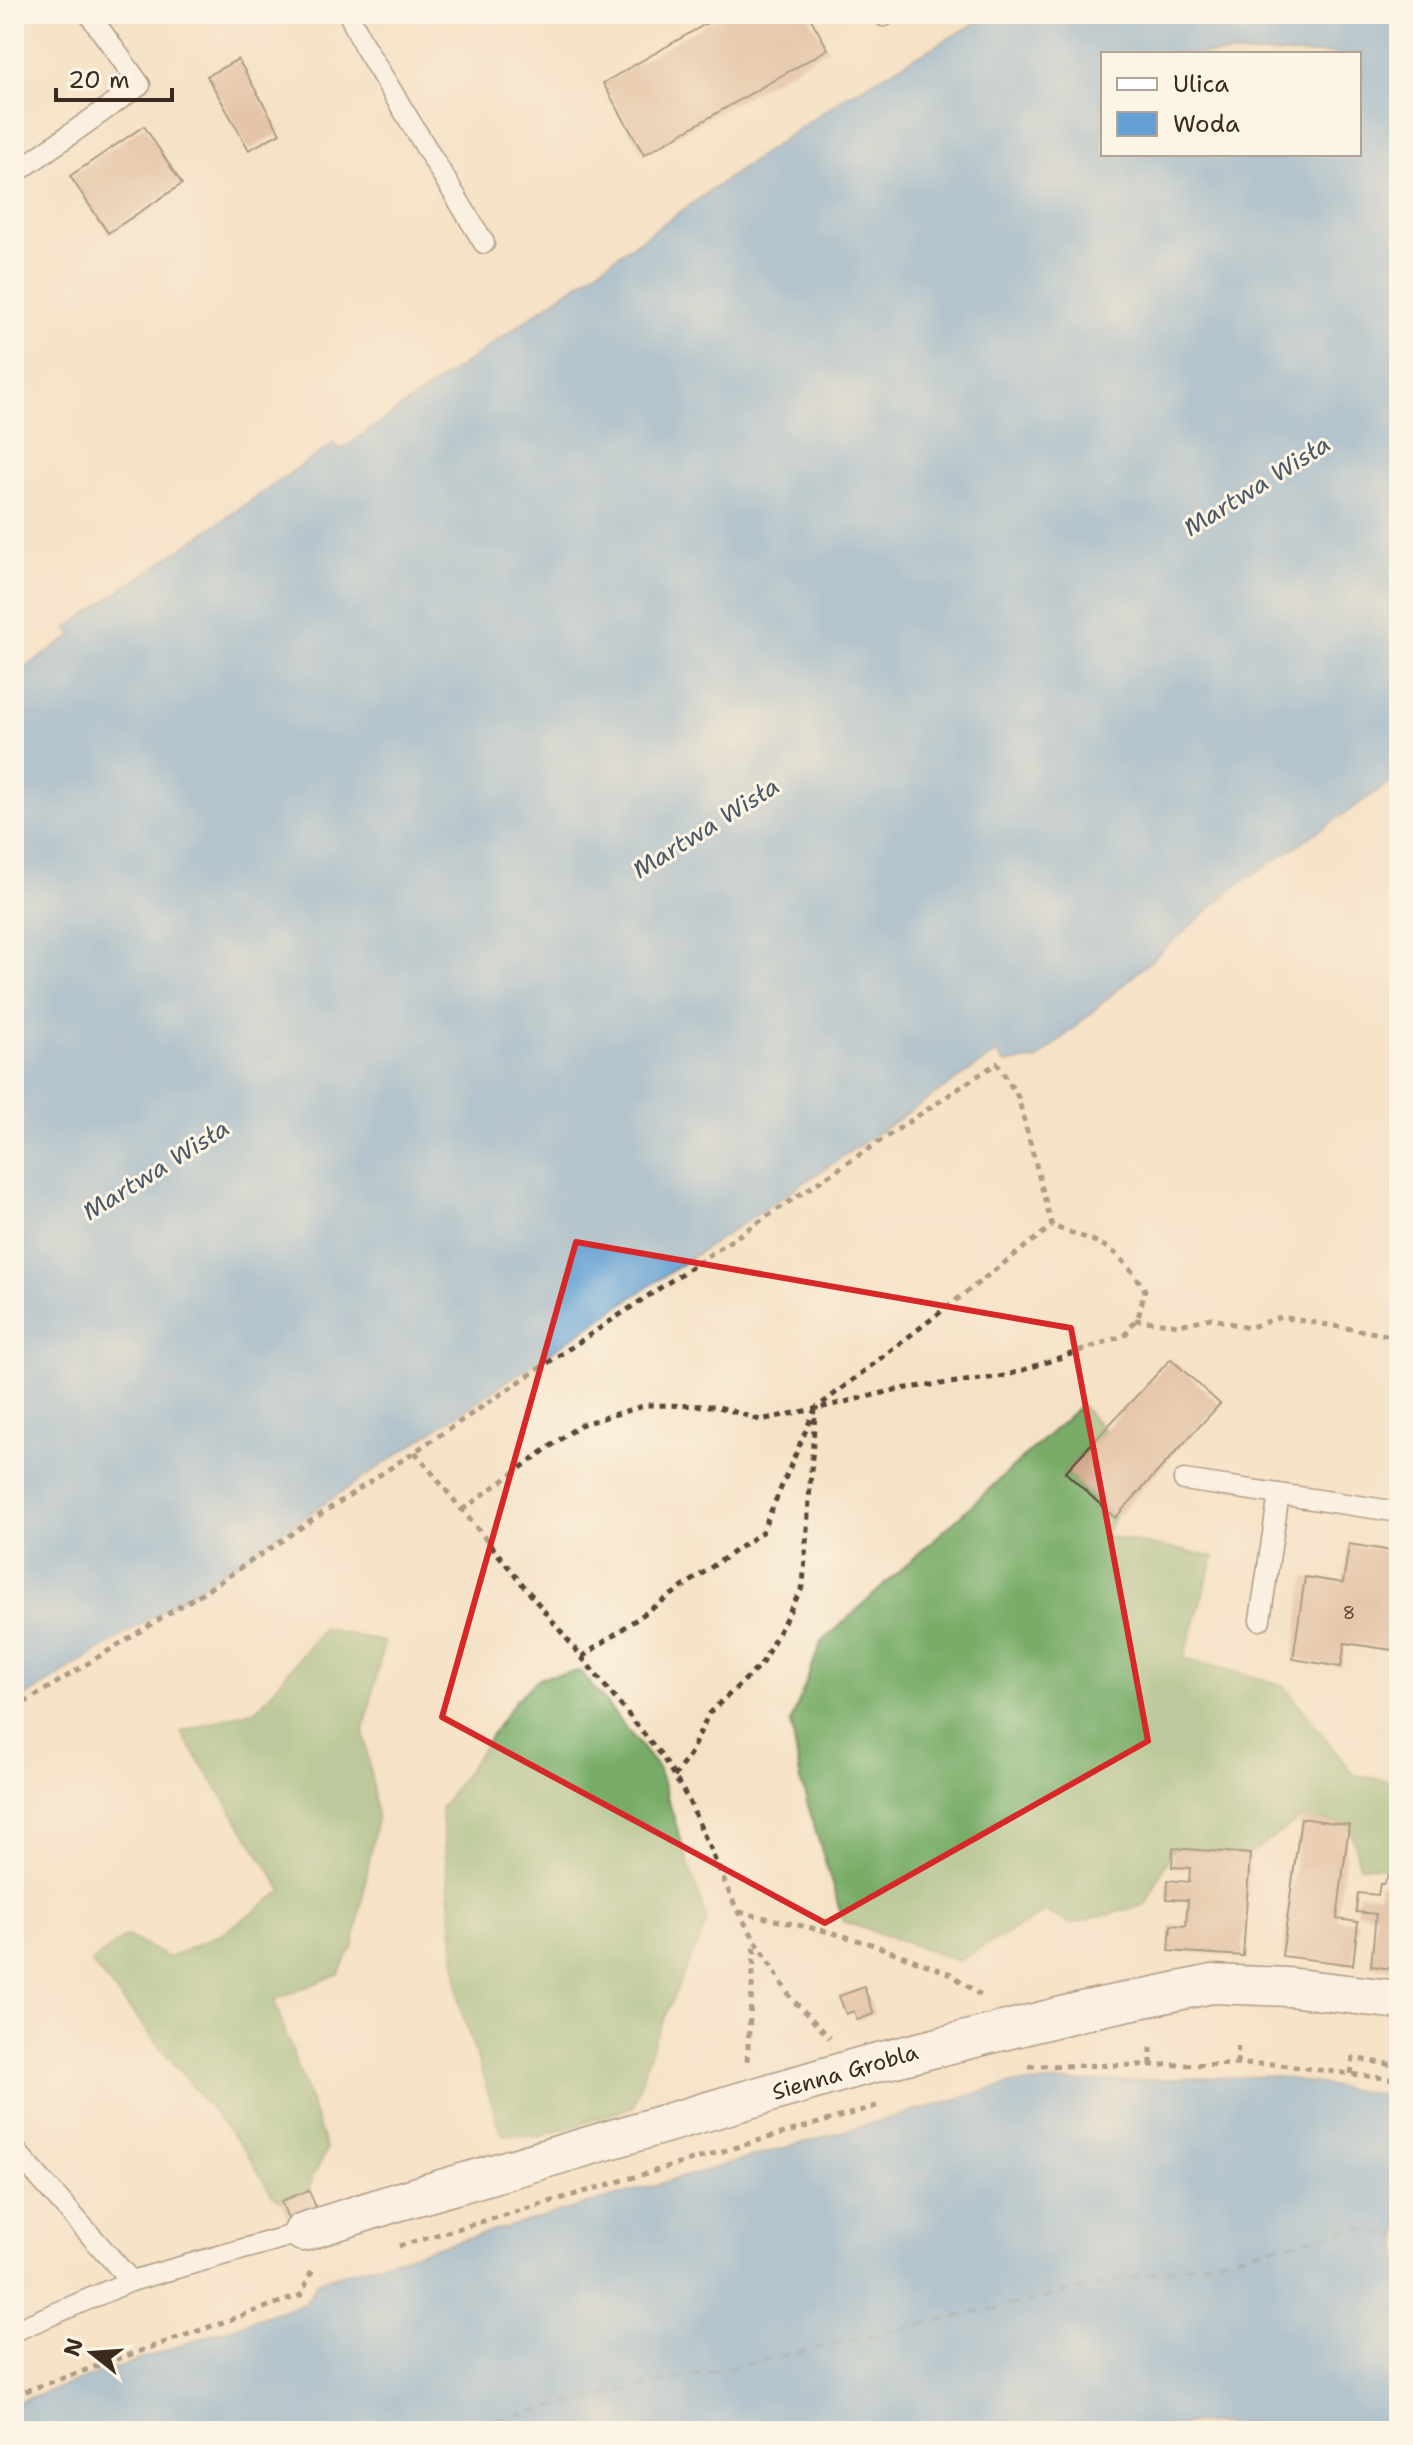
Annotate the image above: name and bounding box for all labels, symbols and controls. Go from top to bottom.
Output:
scale bar [56,52,172,102]
legend [1101,52,1361,156]
text: 20 m [68,64,130,96]
text: Ulica [1173,68,1229,100]
text: Woda [1173,108,1240,140]
water label: Martwa Wisła [1178,428,1336,544]
water label: Martwa Wisła [627,770,785,886]
water label: Martwa Wisła [77,1112,235,1228]
house number: 8 [1343,1601,1355,1625]
street label: Sienna Grobla [769,2037,922,2107]
north arrow [52,2313,132,2393]
text: N [57,2335,90,2360]

